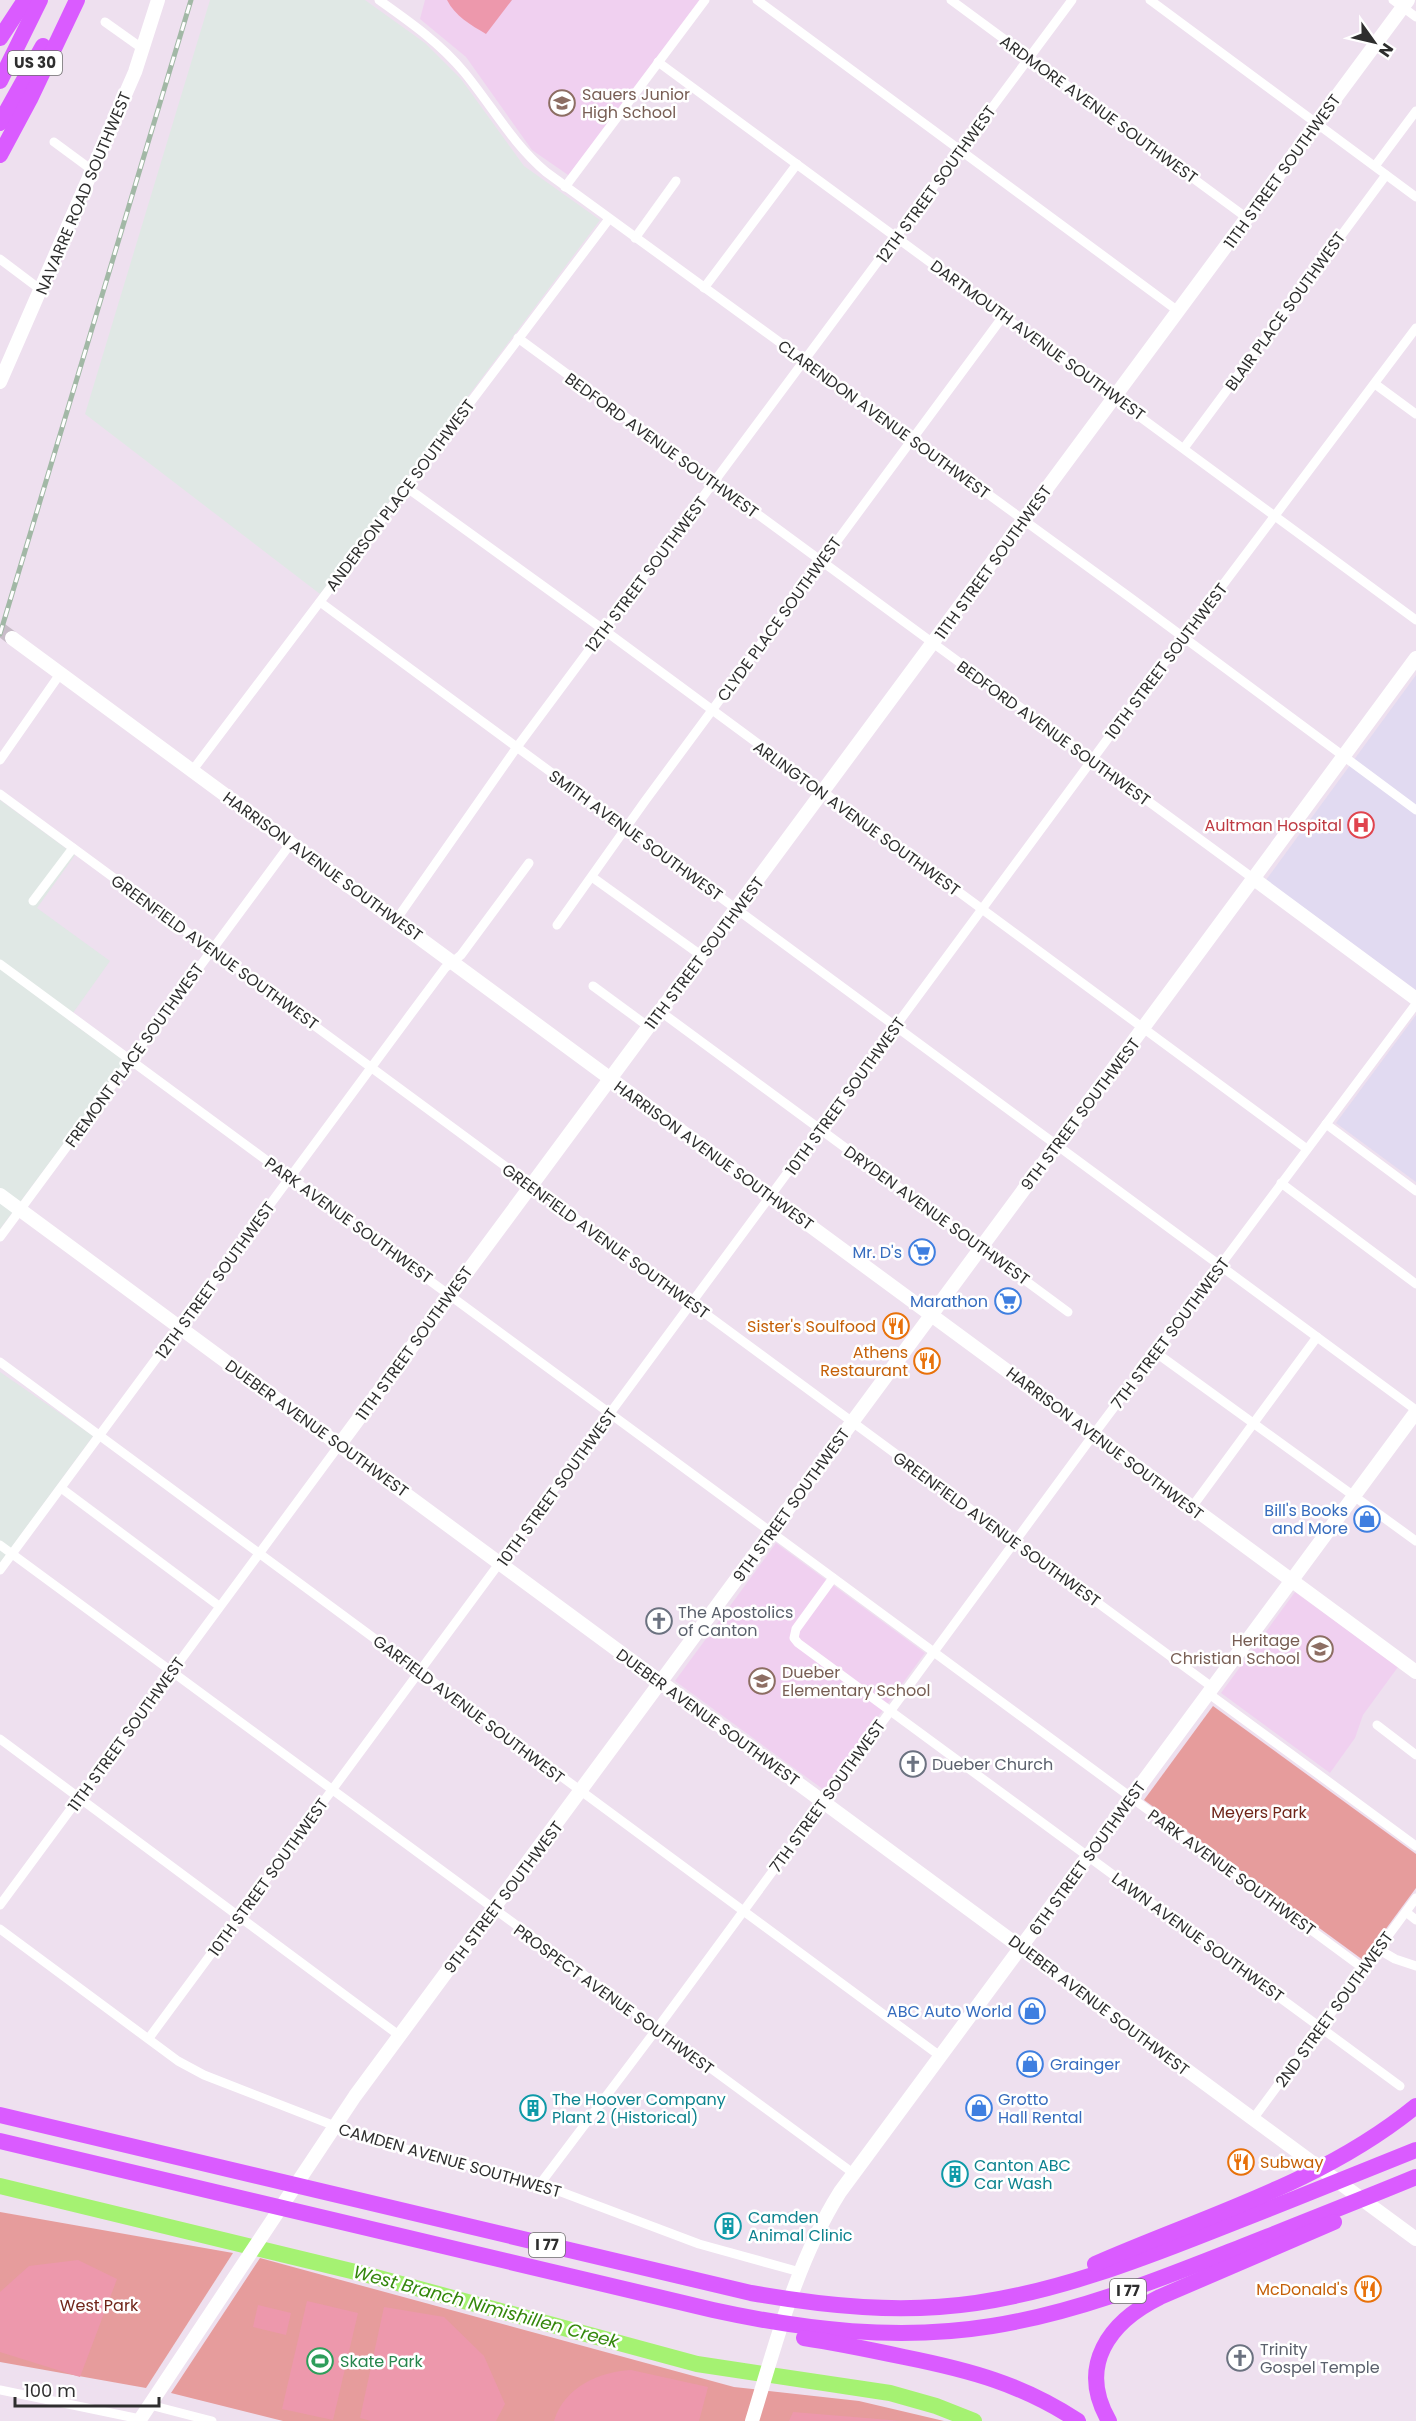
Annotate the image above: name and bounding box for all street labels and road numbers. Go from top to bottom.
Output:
street label: ARDMORE AVENUE SOUTHWEST [995,30,1202,189]
road number: US 30 [8,51,62,75]
street label: NAVARRE ROAD SOUTHWEST [30,88,137,298]
street label: 11TH STREET SOUTHWEST [1219,89,1346,253]
street label: 12TH STREET SOUTHWEST [871,100,1002,268]
street label: BLAIR PLACE SOUTHWEST [1220,227,1351,396]
street label: DARTMOUTH AVENUE SOUTHWEST [926,255,1150,426]
street label: CLARENDON AVENUE SOUTHWEST [773,334,995,505]
street label: BEDFORD AVENUE SOUTHWEST [560,367,763,524]
street label: ANDERSON PLACE SOUTHWEST [321,394,480,596]
street label: 11TH STREET SOUTHWEST [930,480,1057,644]
street label: 12TH STREET SOUTHWEST [580,491,713,657]
street label: CLYDE PLACE SOUTHWEST [712,532,847,706]
street label: 10TH STREET SOUTHWEST [1100,578,1233,744]
street label: BEDFORD AVENUE SOUTHWEST [952,655,1155,812]
street label: ARLINGTON AVENUE SOUTHWEST [749,735,965,902]
street label: SMITH AVENUE SOUTHWEST [544,764,728,907]
street label: HARRISON AVENUE SOUTHWEST [218,786,427,947]
street label: GREENFIELD AVENUE SOUTHWEST [106,869,323,1036]
street label: 11TH STREET SOUTHWEST [639,872,770,1034]
street label: FREMONT PLACE SOUTHWEST [60,958,209,1152]
street label: 10TH STREET SOUTHWEST [780,1012,911,1180]
street label: 9TH STREET SOUTHWEST [1015,1033,1146,1195]
street label: HARRISON AVENUE SOUTHWEST [609,1075,818,1236]
street label: DRYDEN AVENUE SOUTHWEST [839,1140,1034,1291]
street label: PARK AVENUE SOUTHWEST [260,1152,438,1289]
street label: GREENFIELD AVENUE SOUTHWEST [497,1158,714,1325]
street label: 12TH STREET SOUTHWEST [150,1196,281,1364]
street label: 7TH STREET SOUTHWEST [1106,1253,1235,1414]
street label: 11TH STREET SOUTHWEST [351,1261,478,1425]
street label: DUEBER AVENUE SOUTHWEST [221,1354,413,1503]
street label: HARRISON AVENUE SOUTHWEST [1001,1362,1208,1525]
street label: 10TH STREET SOUTHWEST [492,1403,623,1571]
street label: 9TH STREET SOUTHWEST [728,1423,855,1587]
street label: GREENFIELD AVENUE SOUTHWEST [888,1446,1105,1613]
street label: GARFIELD AVENUE SOUTHWEST [368,1630,569,1789]
street label: DUEBER AVENUE SOUTHWEST [612,1643,804,1792]
street label: 11TH STREET SOUTHWEST [63,1652,190,1816]
street label: 7TH STREET SOUTHWEST [764,1715,891,1878]
street label: 6TH STREET SOUTHWEST [1024,1776,1151,1940]
street label: 10TH STREET SOUTHWEST [203,1793,334,1961]
street label: PARK AVENUE SOUTHWEST [1143,1804,1321,1941]
street label: 9TH STREET SOUTHWEST [438,1816,569,1978]
street label: LAWN AVENUE SOUTHWEST [1107,1867,1289,2008]
street label: PROSPECT AVENUE SOUTHWEST [509,1919,719,2080]
street label: 2ND STREET SOUTHWEST [1270,1926,1399,2092]
street label: DUEBER AVENUE SOUTHWEST [1004,1930,1194,2081]
street label: CAMDEN AVENUE SOUTHWEST [336,2118,564,2203]
road number: I 77 [529,2233,565,2257]
road number: I 77 [1110,2279,1146,2303]

